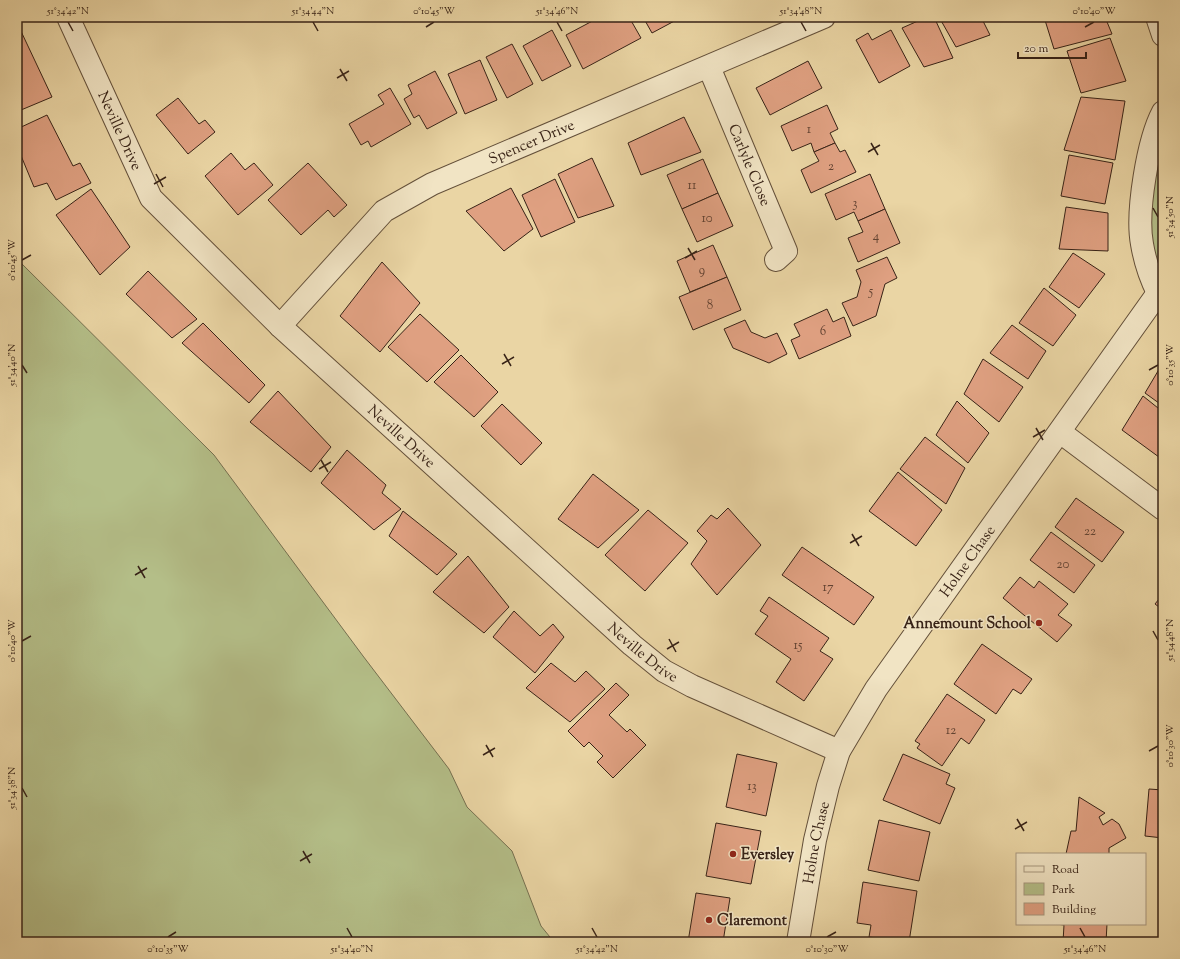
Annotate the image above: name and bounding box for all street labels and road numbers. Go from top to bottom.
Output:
street label: Neville Drive [91,88,146,174]
street label: Spencer Drive [486,115,578,171]
street label: Carlyle Close [722,121,775,210]
street label: Neville Drive [362,401,439,474]
street label: Holne Chase [936,522,1001,602]
street label: Neville Drive [602,619,681,688]
street label: Holne Chase [799,799,836,886]

